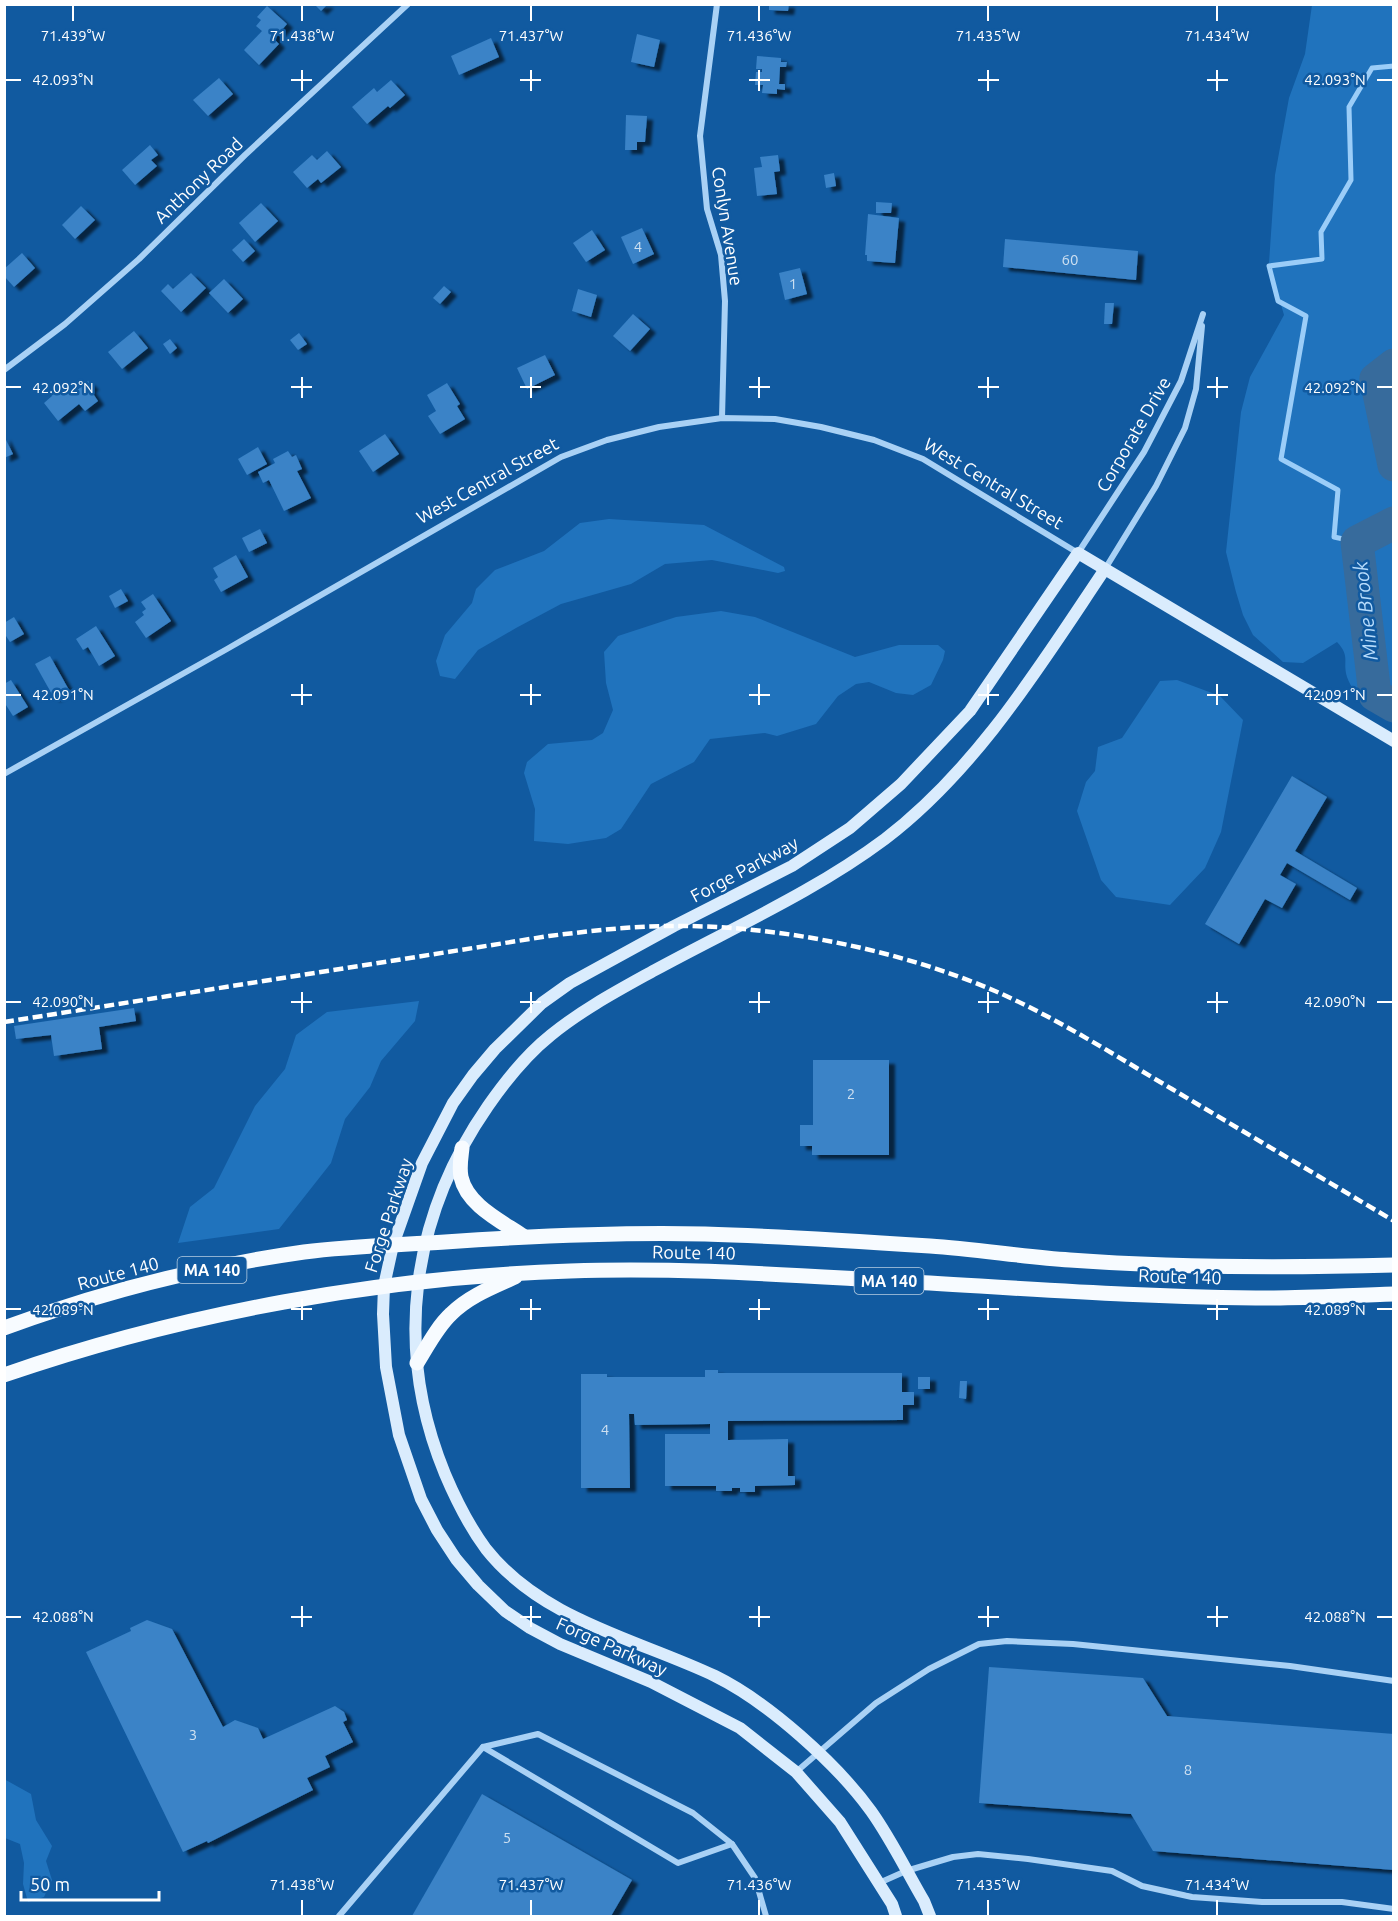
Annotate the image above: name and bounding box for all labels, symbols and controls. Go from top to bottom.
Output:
text: 71.439°W [41,27,105,44]
text: 71.438°W [270,27,334,44]
text: 71.437°W [499,27,563,44]
text: 71.436°W [727,27,791,44]
text: 71.435°W [956,27,1020,44]
text: 71.434°W [1185,27,1249,44]
text: 42.093°N [32,71,94,88]
text: 42.093°N [1304,71,1366,88]
street label: Anthony Road [150,133,246,227]
street label: Conlyn Avenue [709,165,747,287]
house number: 4 [634,238,642,255]
house number: 60 [1062,251,1078,268]
house number: 1 [789,275,797,292]
street label: Corporate Drive [1092,373,1174,495]
text: 42.092°N [32,379,94,396]
text: 42.092°N [1304,379,1366,396]
street label: West Central Street [413,433,561,527]
street label: West Central Street [921,434,1067,532]
water label: Mine Brook [1348,560,1382,662]
text: 42.091°N [32,686,94,703]
text: 42.091°N [1304,686,1366,703]
street label: Forge Parkway [687,832,801,906]
text: 42.090°N [32,993,94,1010]
text: 42.090°N [1304,993,1366,1010]
house number: 2 [847,1085,855,1102]
street label: Forge Parkway [360,1155,416,1275]
street label: Route 140 [652,1241,736,1263]
street label: Route 140 [75,1253,161,1293]
road number: MA 140 [178,1257,246,1283]
street label: Route 140 [1138,1265,1222,1287]
road number: MA 140 [854,1268,924,1294]
text: 42.089°N [32,1301,94,1318]
text: 42.089°N [1304,1301,1366,1318]
house number: 4 [601,1421,609,1438]
text: 42.088°N [32,1608,94,1625]
text: 42.088°N [1304,1608,1366,1625]
street label: Forge Parkway [554,1613,671,1679]
house number: 3 [189,1726,197,1743]
house number: 8 [1184,1761,1192,1778]
house number: 5 [503,1829,511,1846]
scale bar [21,1864,159,1902]
text: 50 m [30,1874,70,1894]
text: 71.438°W [270,1876,334,1893]
text: 71.437°W [499,1876,563,1893]
text: 71.436°W [727,1876,791,1893]
text: 71.435°W [956,1876,1020,1893]
text: 71.434°W [1185,1876,1249,1893]

